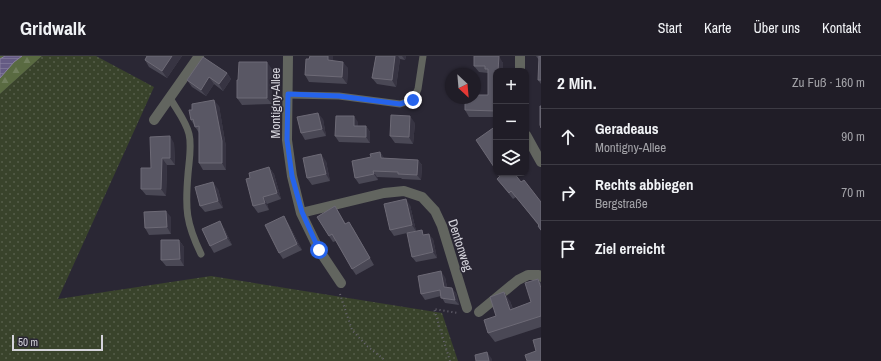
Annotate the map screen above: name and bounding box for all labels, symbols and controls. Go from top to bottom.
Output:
text: Gridwalk [20,15,86,41]
text: Start [658,19,682,37]
text: Karte [704,19,731,37]
text: Über uns [753,19,800,37]
text: Kontakt [822,19,861,37]
street label: Montigny-Allee [267,67,284,139]
north arrow [445,68,481,104]
map controls [493,68,529,176]
button: + [493,68,529,104]
text: 2 Min. [557,71,597,94]
text: Zu Fuß · 160 m [792,74,865,91]
route end [404,91,422,109]
button: − [493,104,529,140]
text: Geradeaus [595,118,659,139]
icon: ahead [557,126,579,148]
text: 90 m [841,128,865,145]
text: Montigny-Allee [595,139,666,156]
button: layers [493,140,529,176]
text: Rechts abbiegen [595,174,693,195]
icon: right [557,182,579,204]
text: 70 m [841,184,865,201]
text: Bergstraße [595,195,648,212]
street label: Dentonweg [444,217,477,273]
icon: arrive [557,238,579,260]
text: Ziel erreicht [595,238,665,259]
route start [310,241,328,259]
scale bar [12,333,103,352]
text: 50 m [18,335,38,349]

